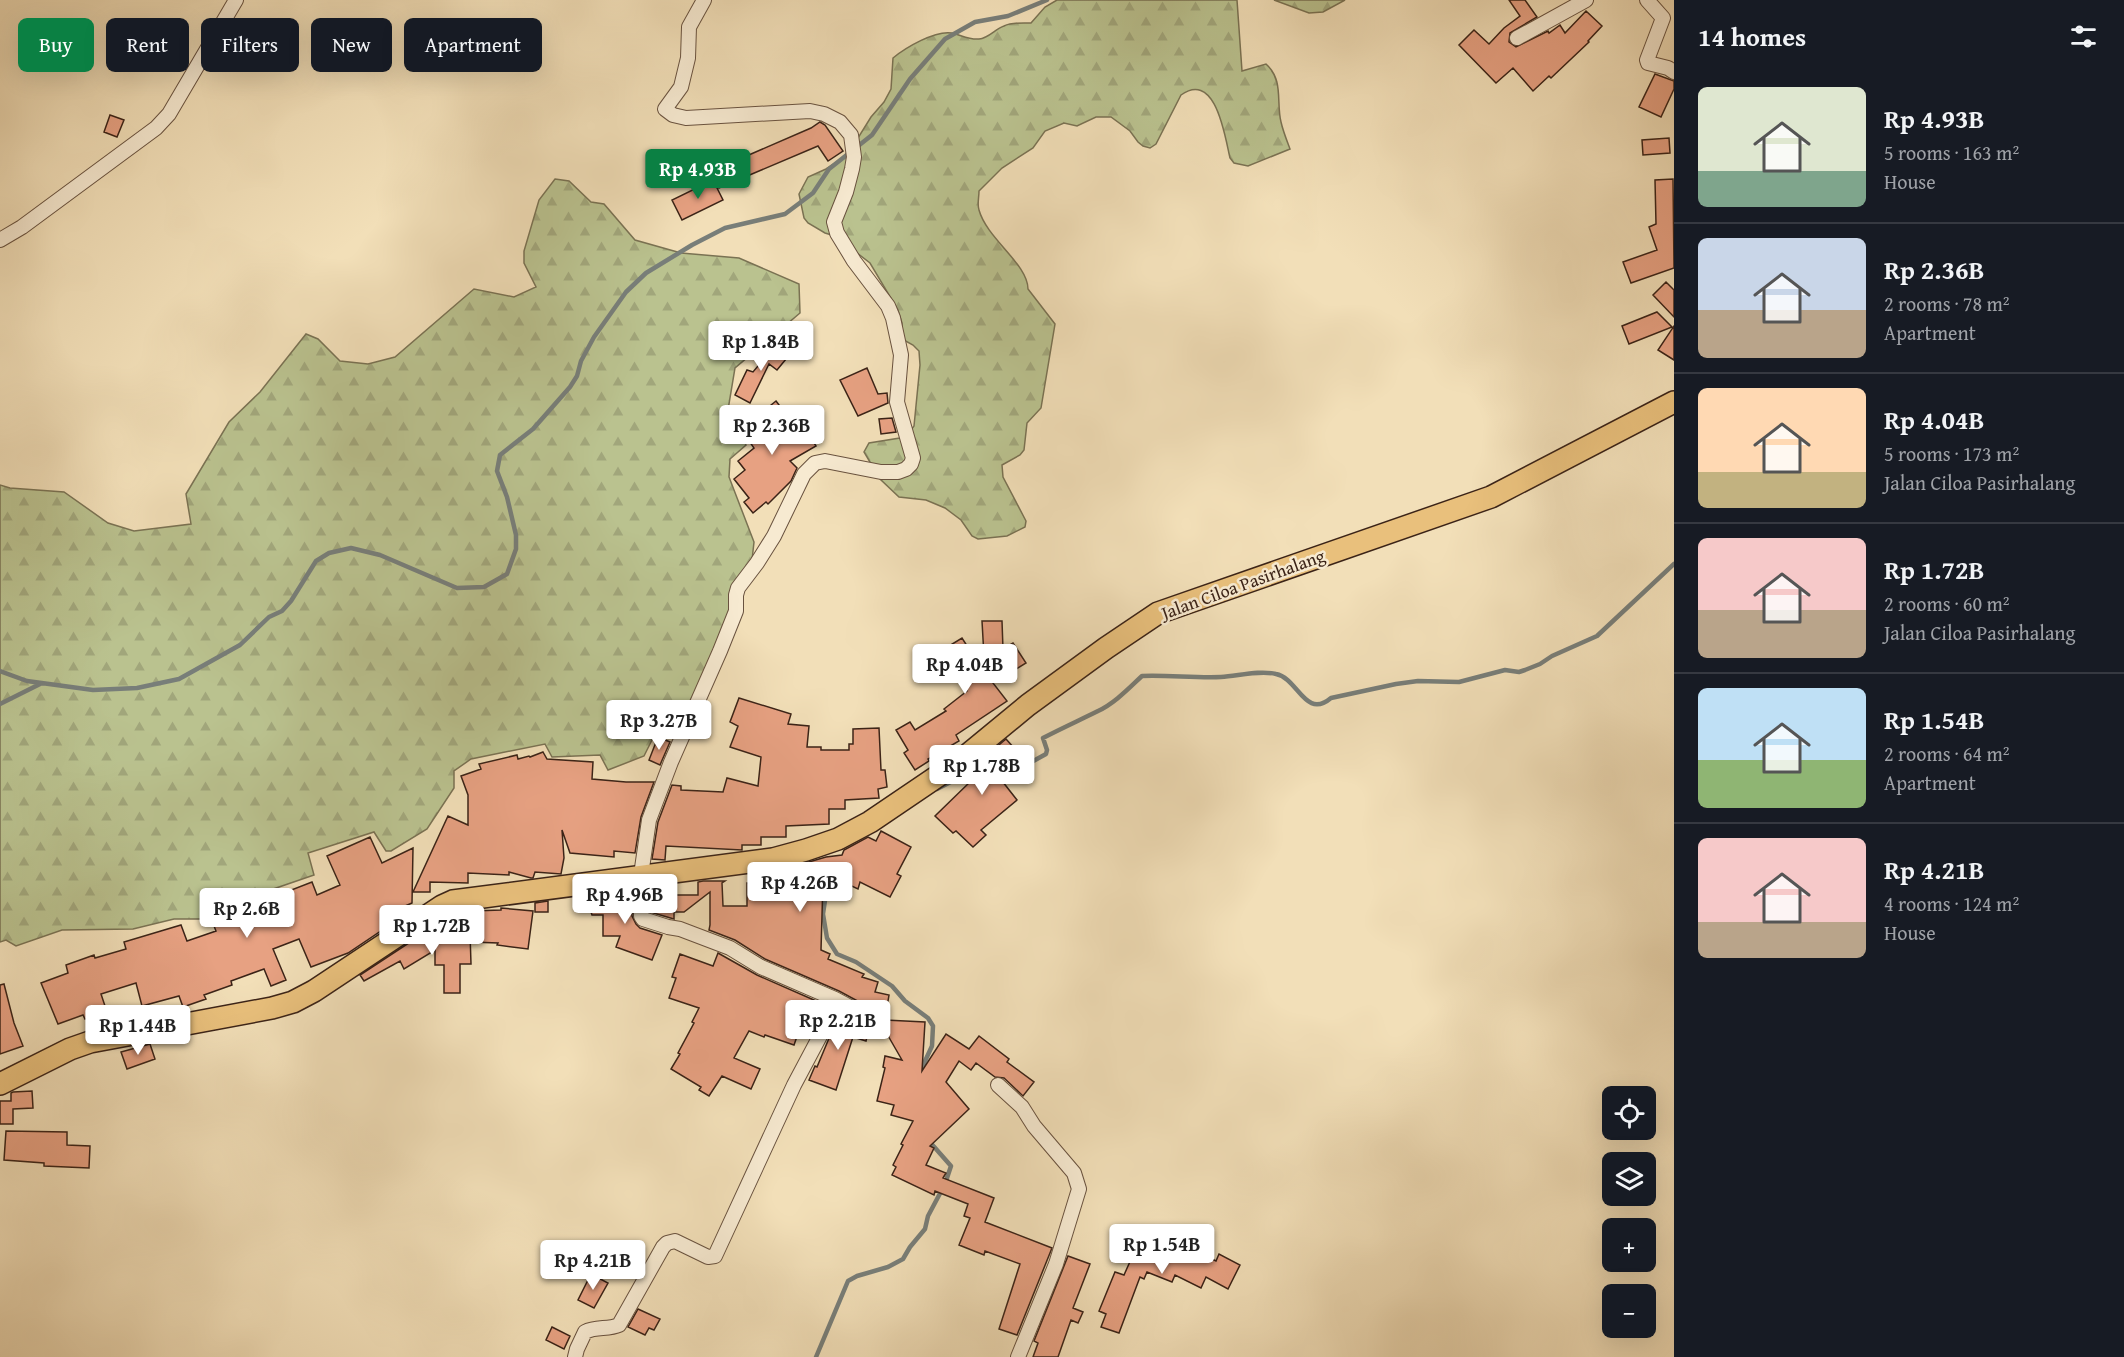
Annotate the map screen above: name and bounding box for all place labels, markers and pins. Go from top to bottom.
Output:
pin: Rp 4.93B [636,149,760,200]
pin: Rp 1.84B [699,321,823,372]
pin: Rp 2.36B [710,405,834,456]
pin: Rp 4.04B [903,644,1027,695]
pin: Rp 3.27B [597,700,721,751]
pin: Rp 1.78B [920,745,1044,796]
pin: Rp 4.26B [738,862,862,913]
pin: Rp 4.96B [563,874,687,925]
pin: Rp 2.6B [192,888,302,939]
pin: Rp 1.72B [370,905,494,956]
pin: Rp 2.21B [776,1000,900,1051]
pin: Rp 1.44B [76,1005,200,1056]
pin: Rp 1.54B [1100,1224,1224,1275]
pin: Rp 4.21B [531,1240,655,1291]

